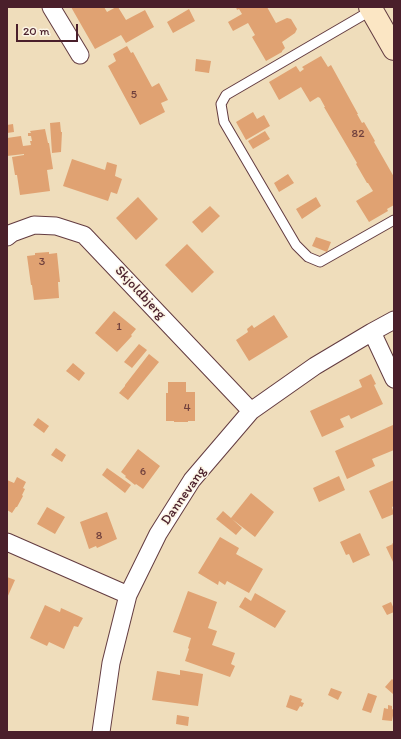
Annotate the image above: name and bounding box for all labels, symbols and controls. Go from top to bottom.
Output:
scale bar [18,16,80,42]
text: 20 m [23,24,50,38]
house number: 5 [131,88,137,102]
house number: 82 [352,127,364,141]
house number: 3 [39,255,45,269]
street label: Skjoldbjerg [111,263,169,323]
house number: 1 [116,320,122,334]
house number: 4 [183,401,191,415]
street label: Dannevang [158,464,210,528]
house number: 6 [140,465,146,479]
house number: 8 [96,529,102,543]

